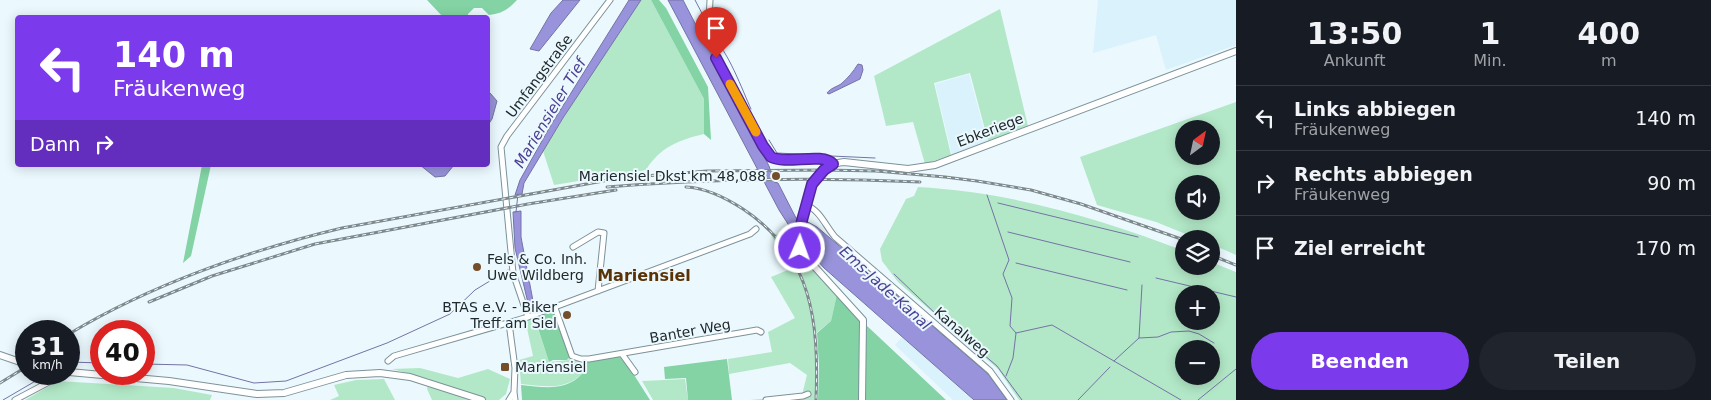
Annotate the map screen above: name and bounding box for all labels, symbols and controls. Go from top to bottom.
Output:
pin [695,7,737,58]
icon: arrive [702,14,730,42]
text: 13:50 [1307,16,1402,51]
text: 1 [1479,16,1500,51]
text: 400 [1578,16,1640,51]
street label: Umfangstraße [503,31,575,121]
icon: left [30,35,95,100]
text: 140 m [113,35,235,75]
text: Ankunft [1324,51,1385,70]
text: Min. [1473,51,1507,70]
text: m [1601,51,1617,70]
water label: Mariensieler Tief [510,53,591,171]
text: Fräukenweg [113,76,245,101]
text: Links abbiegen [1294,98,1456,120]
icon: left [1251,104,1279,132]
text: 140 m [1635,107,1696,129]
street label: Ebkeriege [955,110,1025,150]
north arrow [1175,120,1220,165]
map controls [1175,120,1220,385]
text: Fräukenweg [1294,120,1390,139]
icon: right [90,130,118,158]
text: Dann [30,133,80,155]
text: Rechts abbiegen [1294,163,1473,185]
place label: Mariensiel Dkst km 48,088 [579,168,766,184]
icon: right [1251,169,1279,197]
marker: Mariensiel Dkst km 48,088 [770,170,782,182]
text: 90 m [1647,172,1696,194]
button: sound [1175,175,1220,220]
text: Fräukenweg [1294,185,1390,204]
position arrow [773,221,825,273]
button: layers [1175,230,1220,275]
icon: arrive [1251,234,1279,262]
text: Ziel erreicht [1294,237,1425,259]
text: 170 m [1635,237,1696,259]
water label: Ems-Jade-Kanal [836,242,935,334]
place label: Fels & Co. Inh. Uwe Wildberg [487,251,587,283]
marker: Fels & Co. Inh. Uwe Wildberg [471,261,483,273]
district label: Mariensiel [597,266,691,285]
button: + [1175,285,1220,330]
place label: BTAS e.V. - Biker Treff am Siel [442,299,557,331]
street label: Kanalweg [931,304,993,360]
marker: BTAS e.V. - Biker Treff am Siel [561,309,573,321]
street label: Banter Weg [648,316,732,346]
speed limit sign: 40 [90,320,155,385]
text: 31 [30,332,65,361]
button: Beenden [1251,332,1469,390]
button: Teilen [1479,332,1696,390]
button: − [1175,340,1220,385]
text: km/h [32,358,63,372]
place label: Mariensiel [515,359,586,375]
marker: Mariensiel [499,361,511,373]

